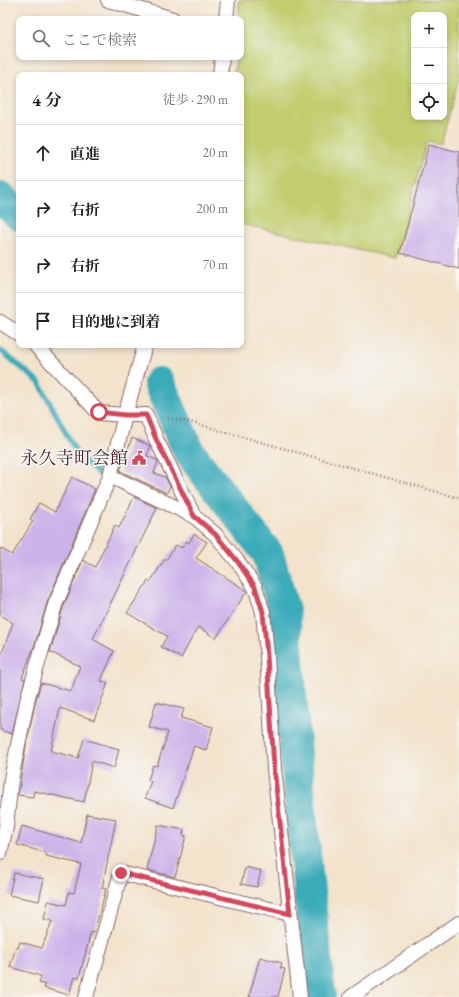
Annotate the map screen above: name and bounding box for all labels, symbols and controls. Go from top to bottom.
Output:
map controls [411,12,447,120]
button: + [411,12,447,48]
search box [16,16,244,60]
icon: search [30,27,52,49]
text: ここで検索 [62,30,137,49]
button: − [411,48,447,84]
button: locate [411,84,447,120]
text: 4 分 [32,89,62,111]
text: 徒歩 · 290 m [163,91,228,108]
icon: ahead [32,142,54,164]
text: 直進 [70,144,100,163]
text: 20 m [203,144,228,161]
icon: right [32,198,54,220]
text: 右折 [70,200,100,219]
text: 200 m [197,200,228,217]
icon: right [32,254,54,276]
text: 右折 [70,256,100,275]
text: 70 m [203,256,228,273]
icon: arrive [32,310,54,332]
text: 目的地に到着 [70,312,160,331]
route start [90,403,108,421]
place label: 永久寺町会館 [20,446,128,469]
public building icon: 永久寺町会館 [131,450,147,466]
route end [112,864,130,882]

